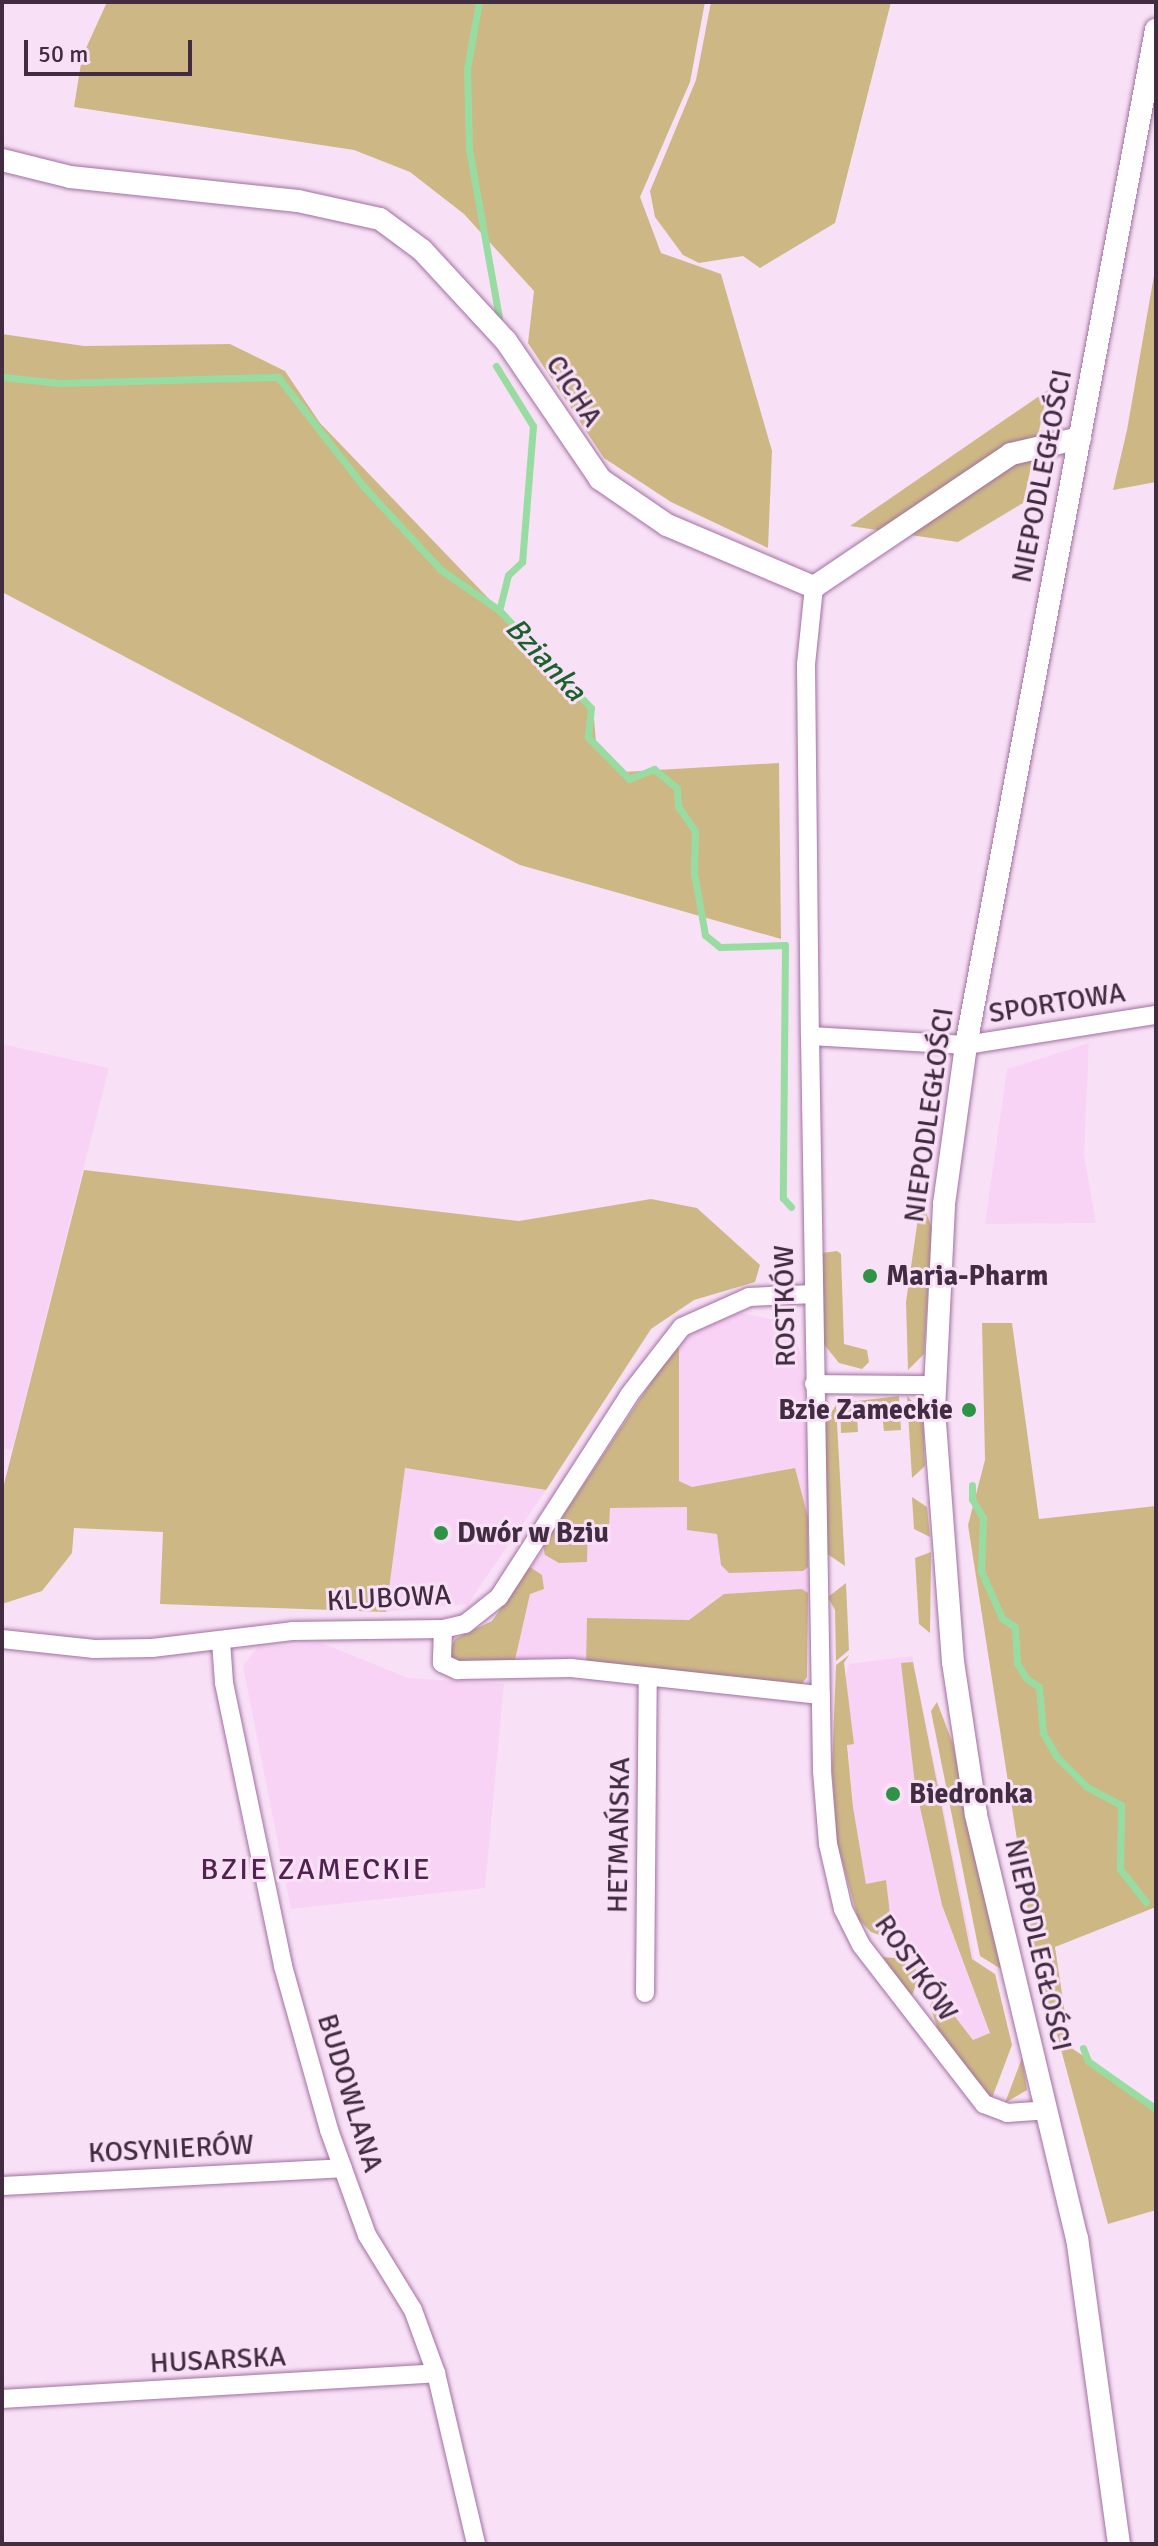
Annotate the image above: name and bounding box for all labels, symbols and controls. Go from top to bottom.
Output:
scale bar [28,24,196,74]
text: 50 m [38,39,88,69]
street label: CICHA [539,349,609,433]
street label: NIEPODLEGŁOŚCI [1005,366,1079,586]
water label: Bzianka [497,611,593,709]
street label: SPORTOWA [986,976,1128,1030]
street label: NIEPODLEGŁOŚCI [897,1005,961,1225]
street label: ROSTKÓW [767,1245,803,1367]
place label: Maria-Pharm [886,1259,1048,1293]
marker: Maria-Pharm [861,1267,879,1285]
place label: Bzie Zameckie [778,1393,953,1427]
marker: Bzie Zameckie [960,1401,978,1419]
place label: Dwór w Bziu [457,1516,609,1550]
marker: Dwór w Bziu [432,1524,450,1542]
street label: KLUBOWA [326,1578,452,1618]
street label: HETMAŃSKA [601,1757,637,1913]
place label: Biedronka [909,1777,1033,1811]
marker: Biedronka [884,1785,902,1803]
street label: NIEPODLEGŁOŚCI [997,1836,1079,2054]
district label: BZIE ZAMECKIE [200,1852,432,1888]
street label: ROSTKÓW [867,1908,965,2028]
street label: BUDOWLANA [310,2010,390,2176]
street label: KOSYNIERÓW [87,2128,255,2170]
street label: HUSARSKA [149,2340,287,2380]

